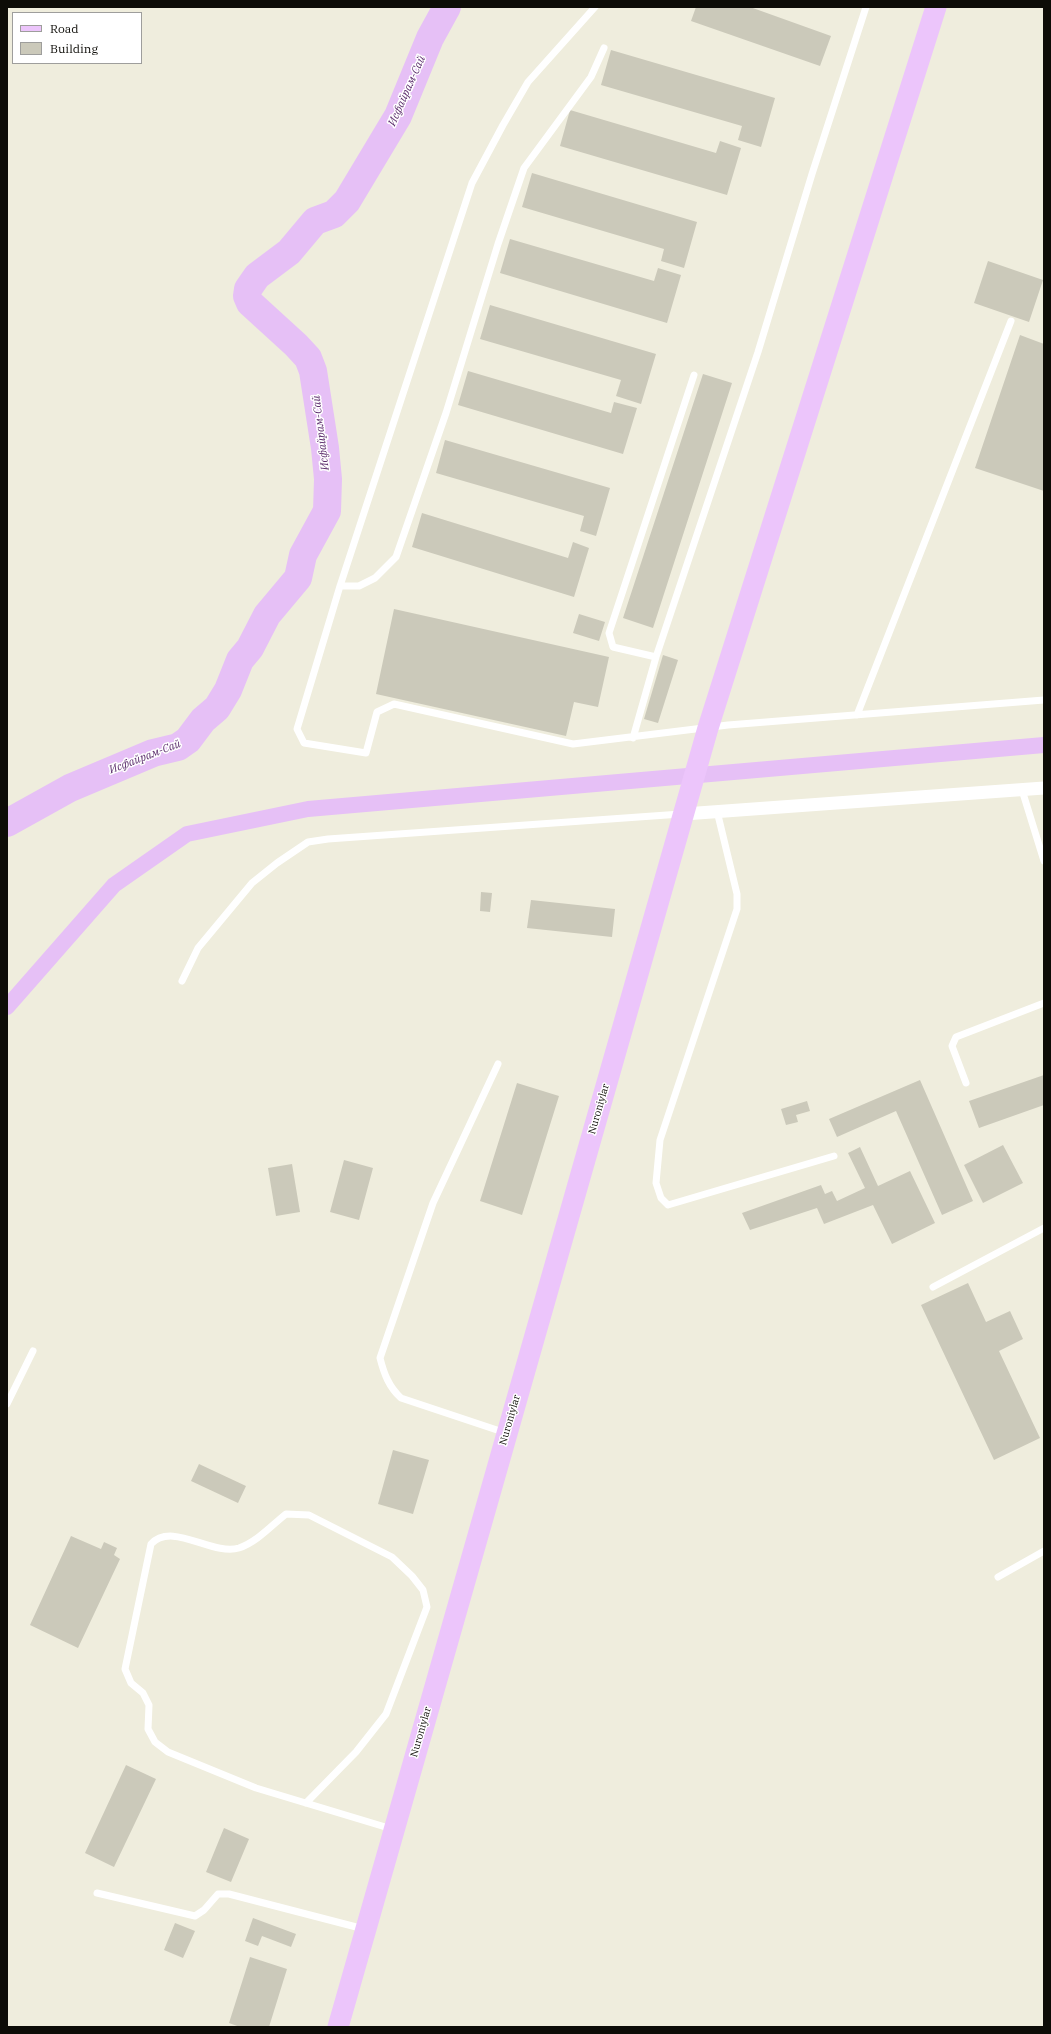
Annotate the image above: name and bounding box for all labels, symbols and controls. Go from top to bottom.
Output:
legend [12,12,142,64]
text: Road [50,21,79,36]
text: Building [50,41,98,56]
water label: Исфайрам-Сай [386,54,428,128]
water label: Исфайрам-Сай [310,395,332,471]
water label: Исфайрам-Сай [107,737,183,777]
street label: Nuroniylar [586,1082,612,1136]
street label: Nuroniylar [497,1393,523,1447]
street label: Nuroniylar [408,1705,434,1759]

